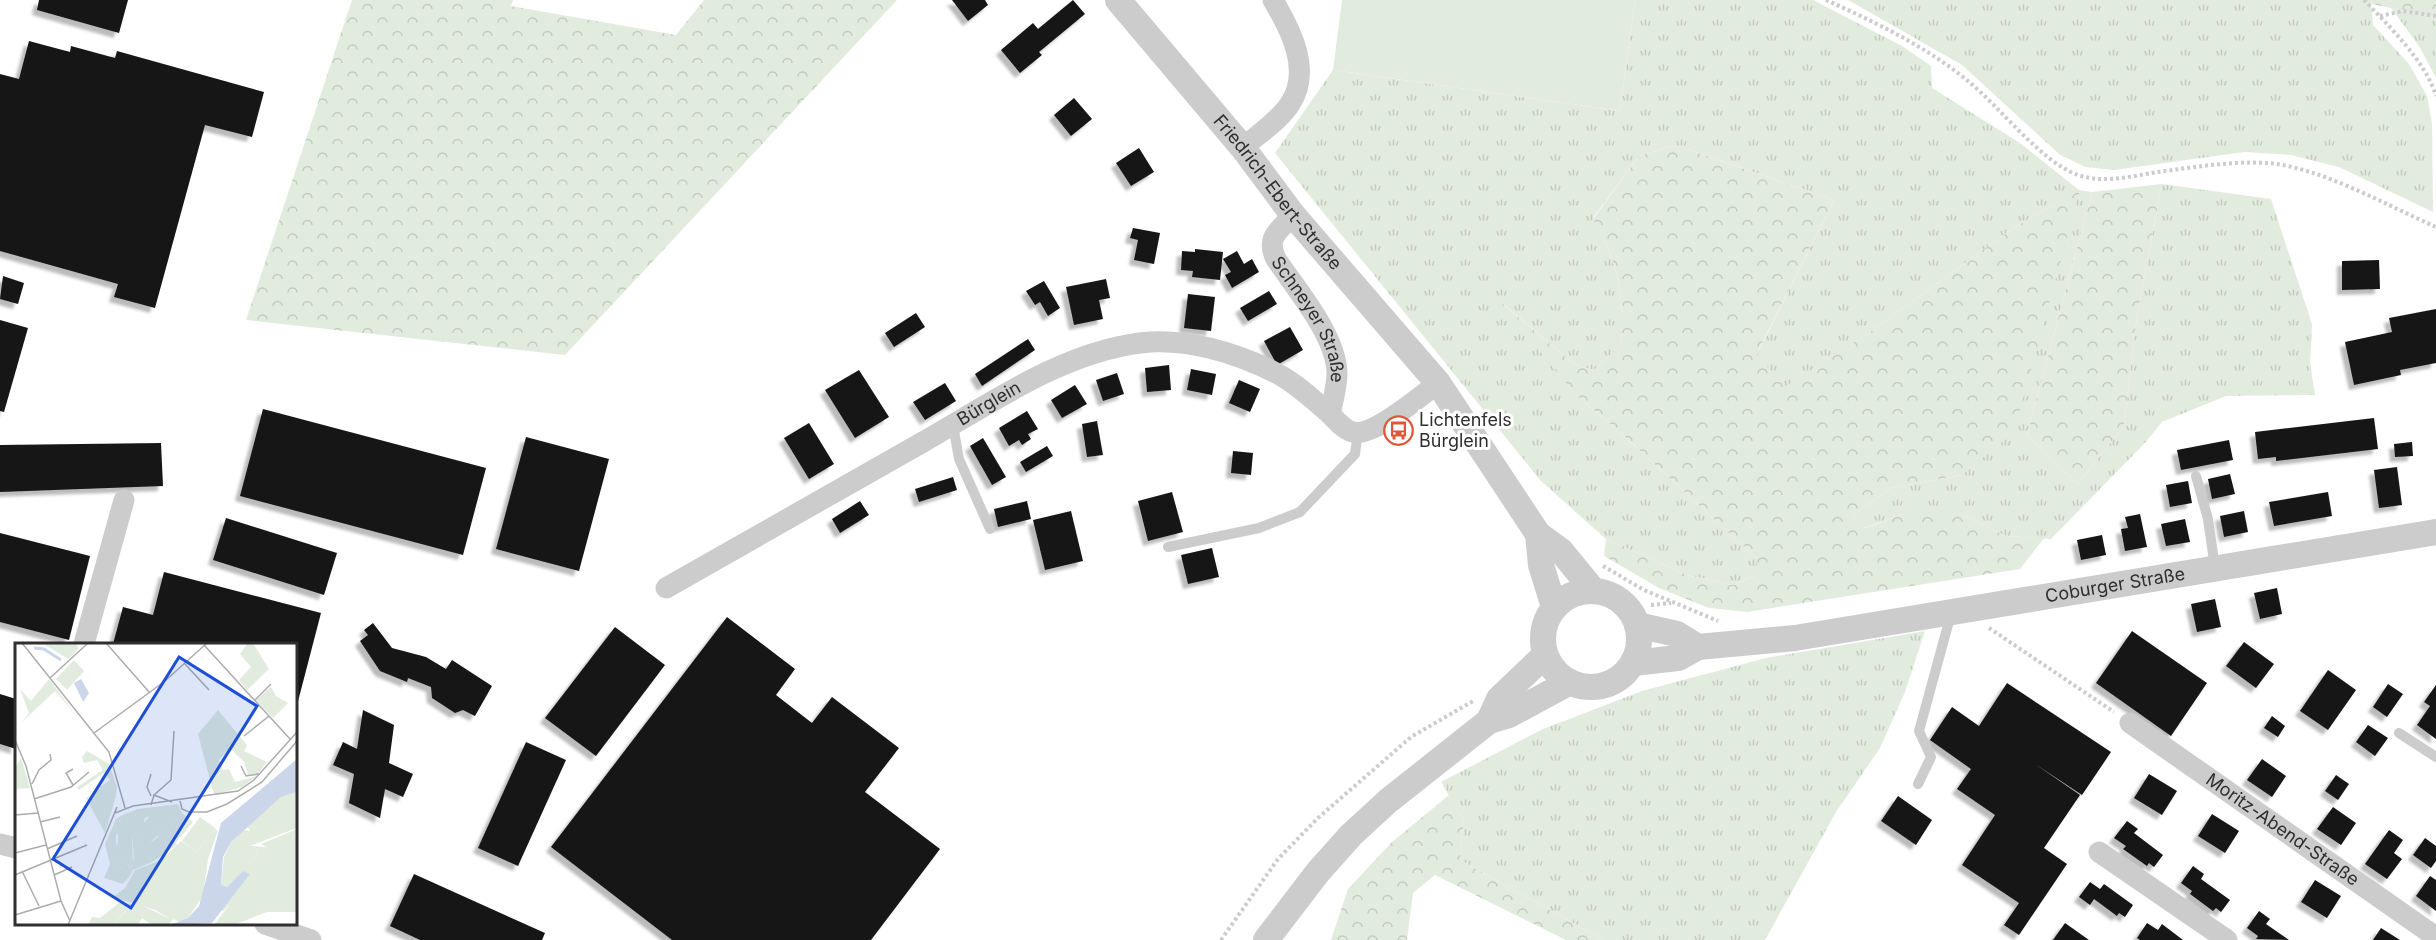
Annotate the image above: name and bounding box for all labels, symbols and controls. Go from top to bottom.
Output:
street label: Friedrich-Ebert-Straße [1209,110,1346,274]
street label: Schneyer Straße [1267,252,1348,383]
street label: Bürglein [953,376,1024,430]
place label: Lichtenfels Bürglein [1419,409,1512,451]
bus stop icon: Lichtenfels Bürglein [1382,414,1414,446]
street label: Coburger Straße [2044,563,2187,606]
inset map [15,643,297,925]
street label: Moritz-Abend-Straße [2202,768,2363,890]

